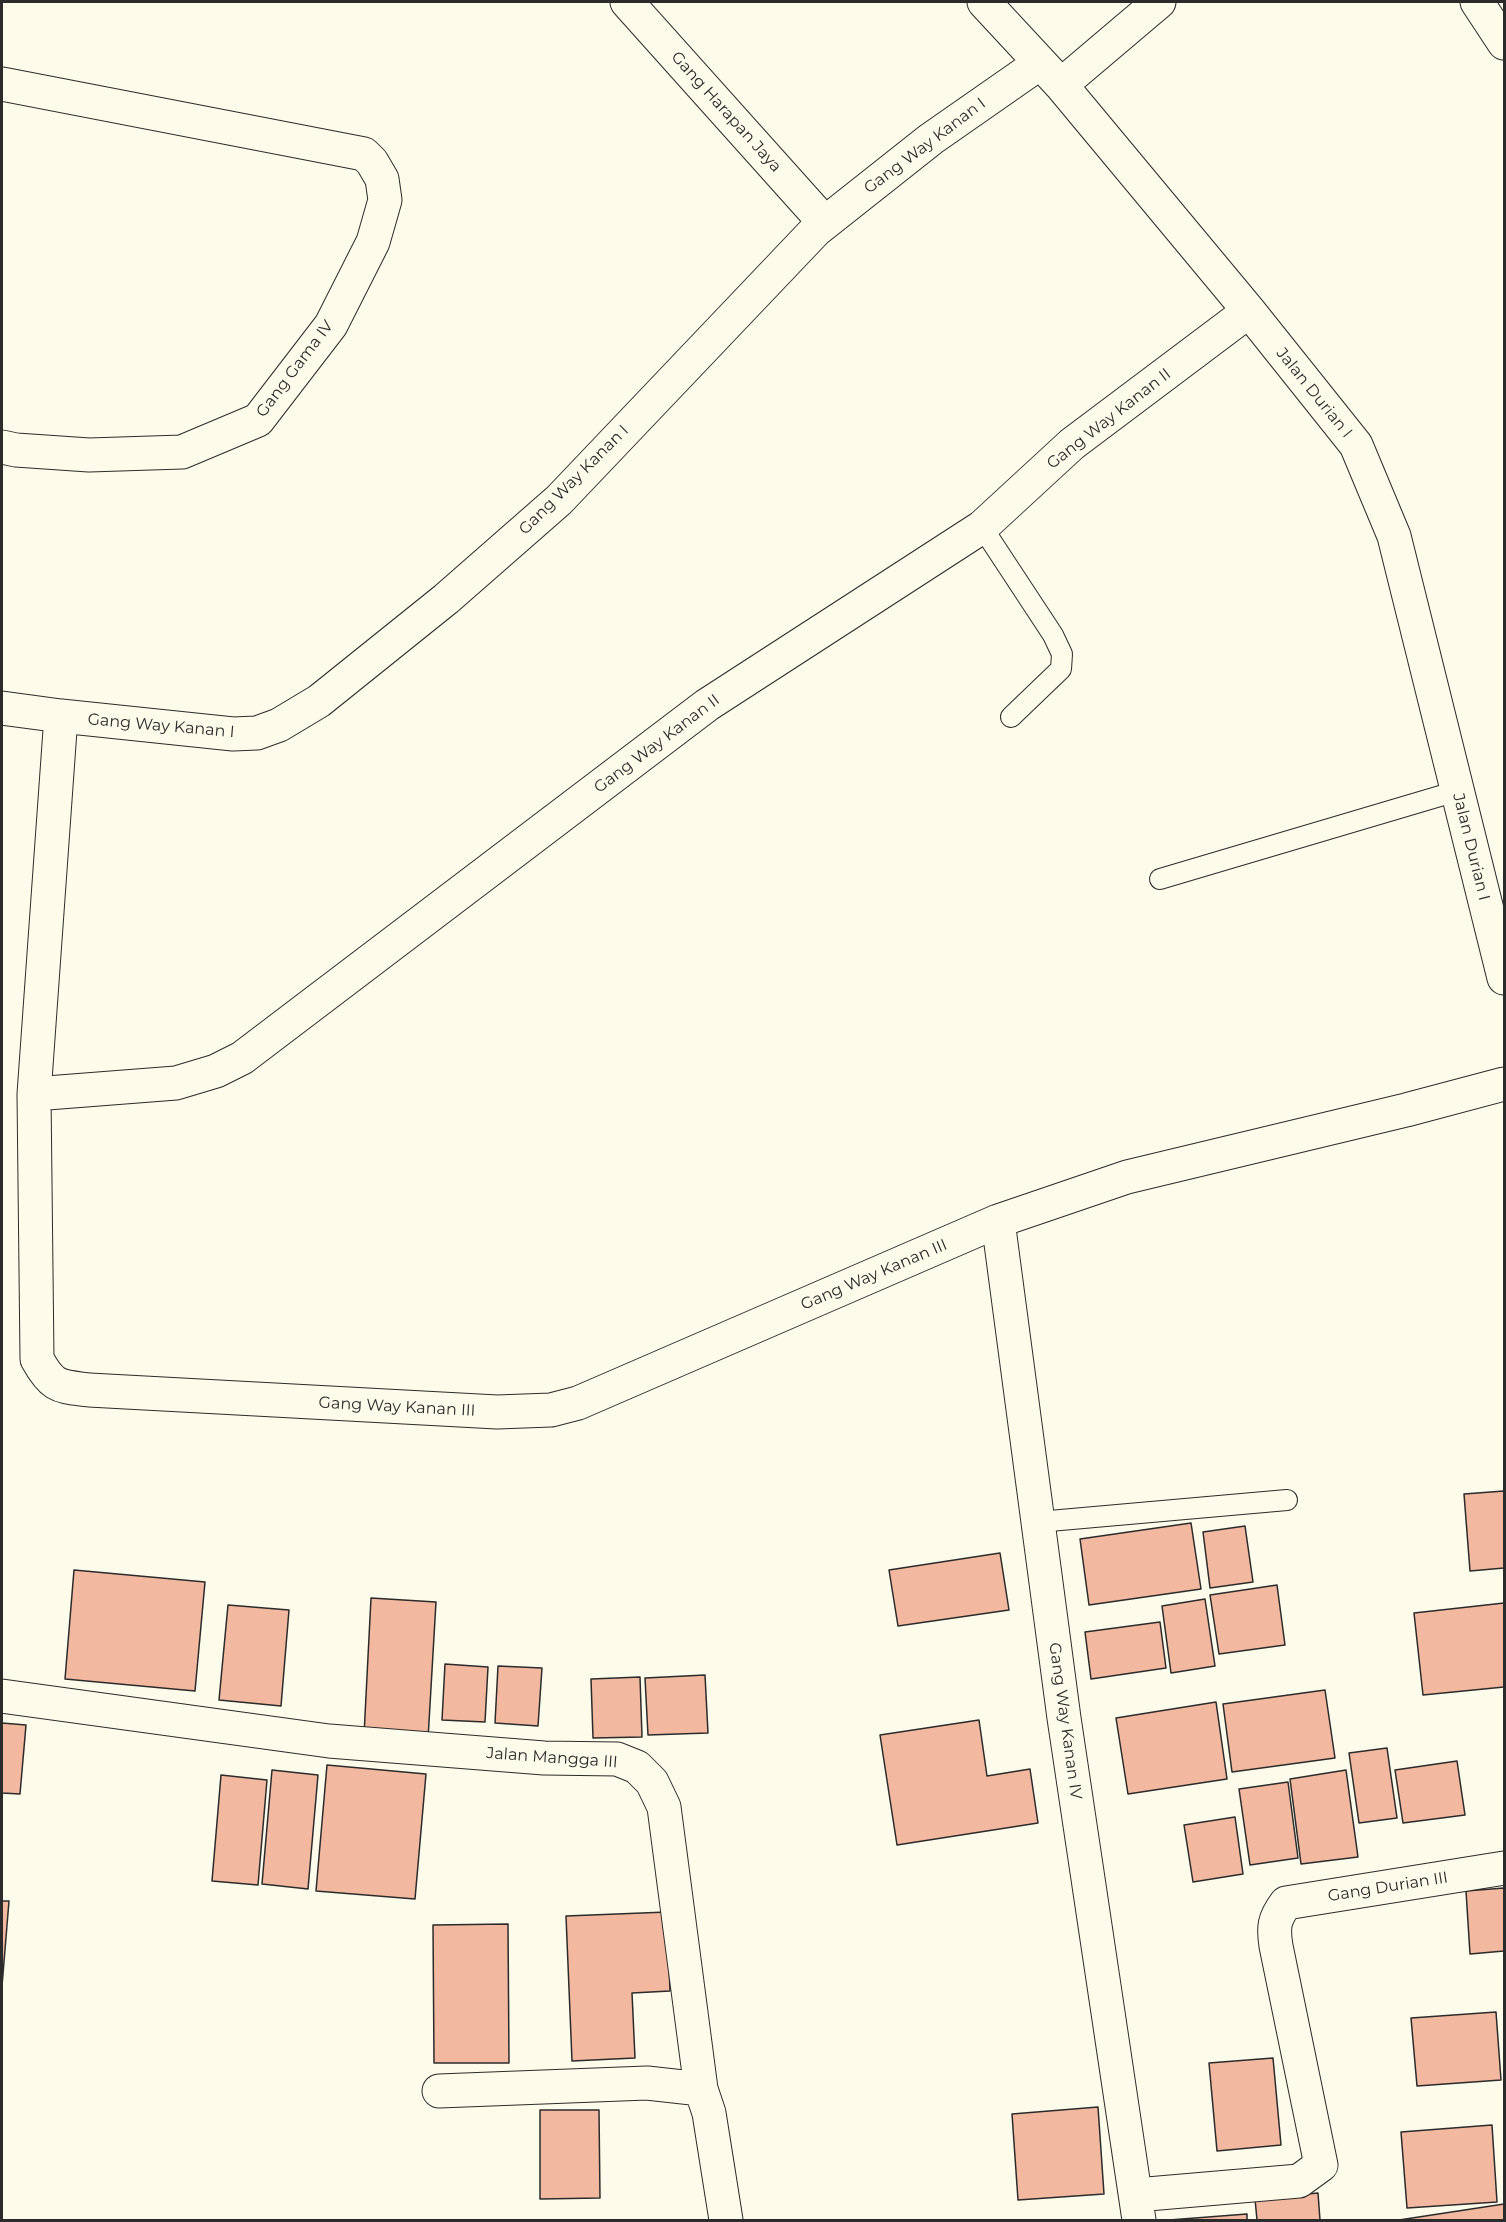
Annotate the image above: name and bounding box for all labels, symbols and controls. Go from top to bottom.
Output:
street label: Gang Harapan Jaya [667,48,785,176]
street label: Gang Way Kanan I [860,94,990,198]
street label: Gang Gama IV [252,317,338,421]
street label: Jalan Durian I [1272,344,1356,442]
street label: Gang Way Kanan II [1043,365,1175,473]
street label: Gang Way Kanan I [515,421,633,539]
street label: Gang Way Kanan II [590,691,724,797]
street label: Gang Way Kanan I [87,710,235,742]
street label: Jalan Durian I [1448,791,1494,903]
street label: Gang Way Kanan III [798,1235,950,1315]
street label: Gang Way Kanan III [318,1393,476,1421]
street label: Gang Way Kanan IV [1044,1641,1086,1801]
street label: Jalan Mangga III [486,1744,618,1772]
street label: Gang Durian III [1327,1868,1449,1906]

